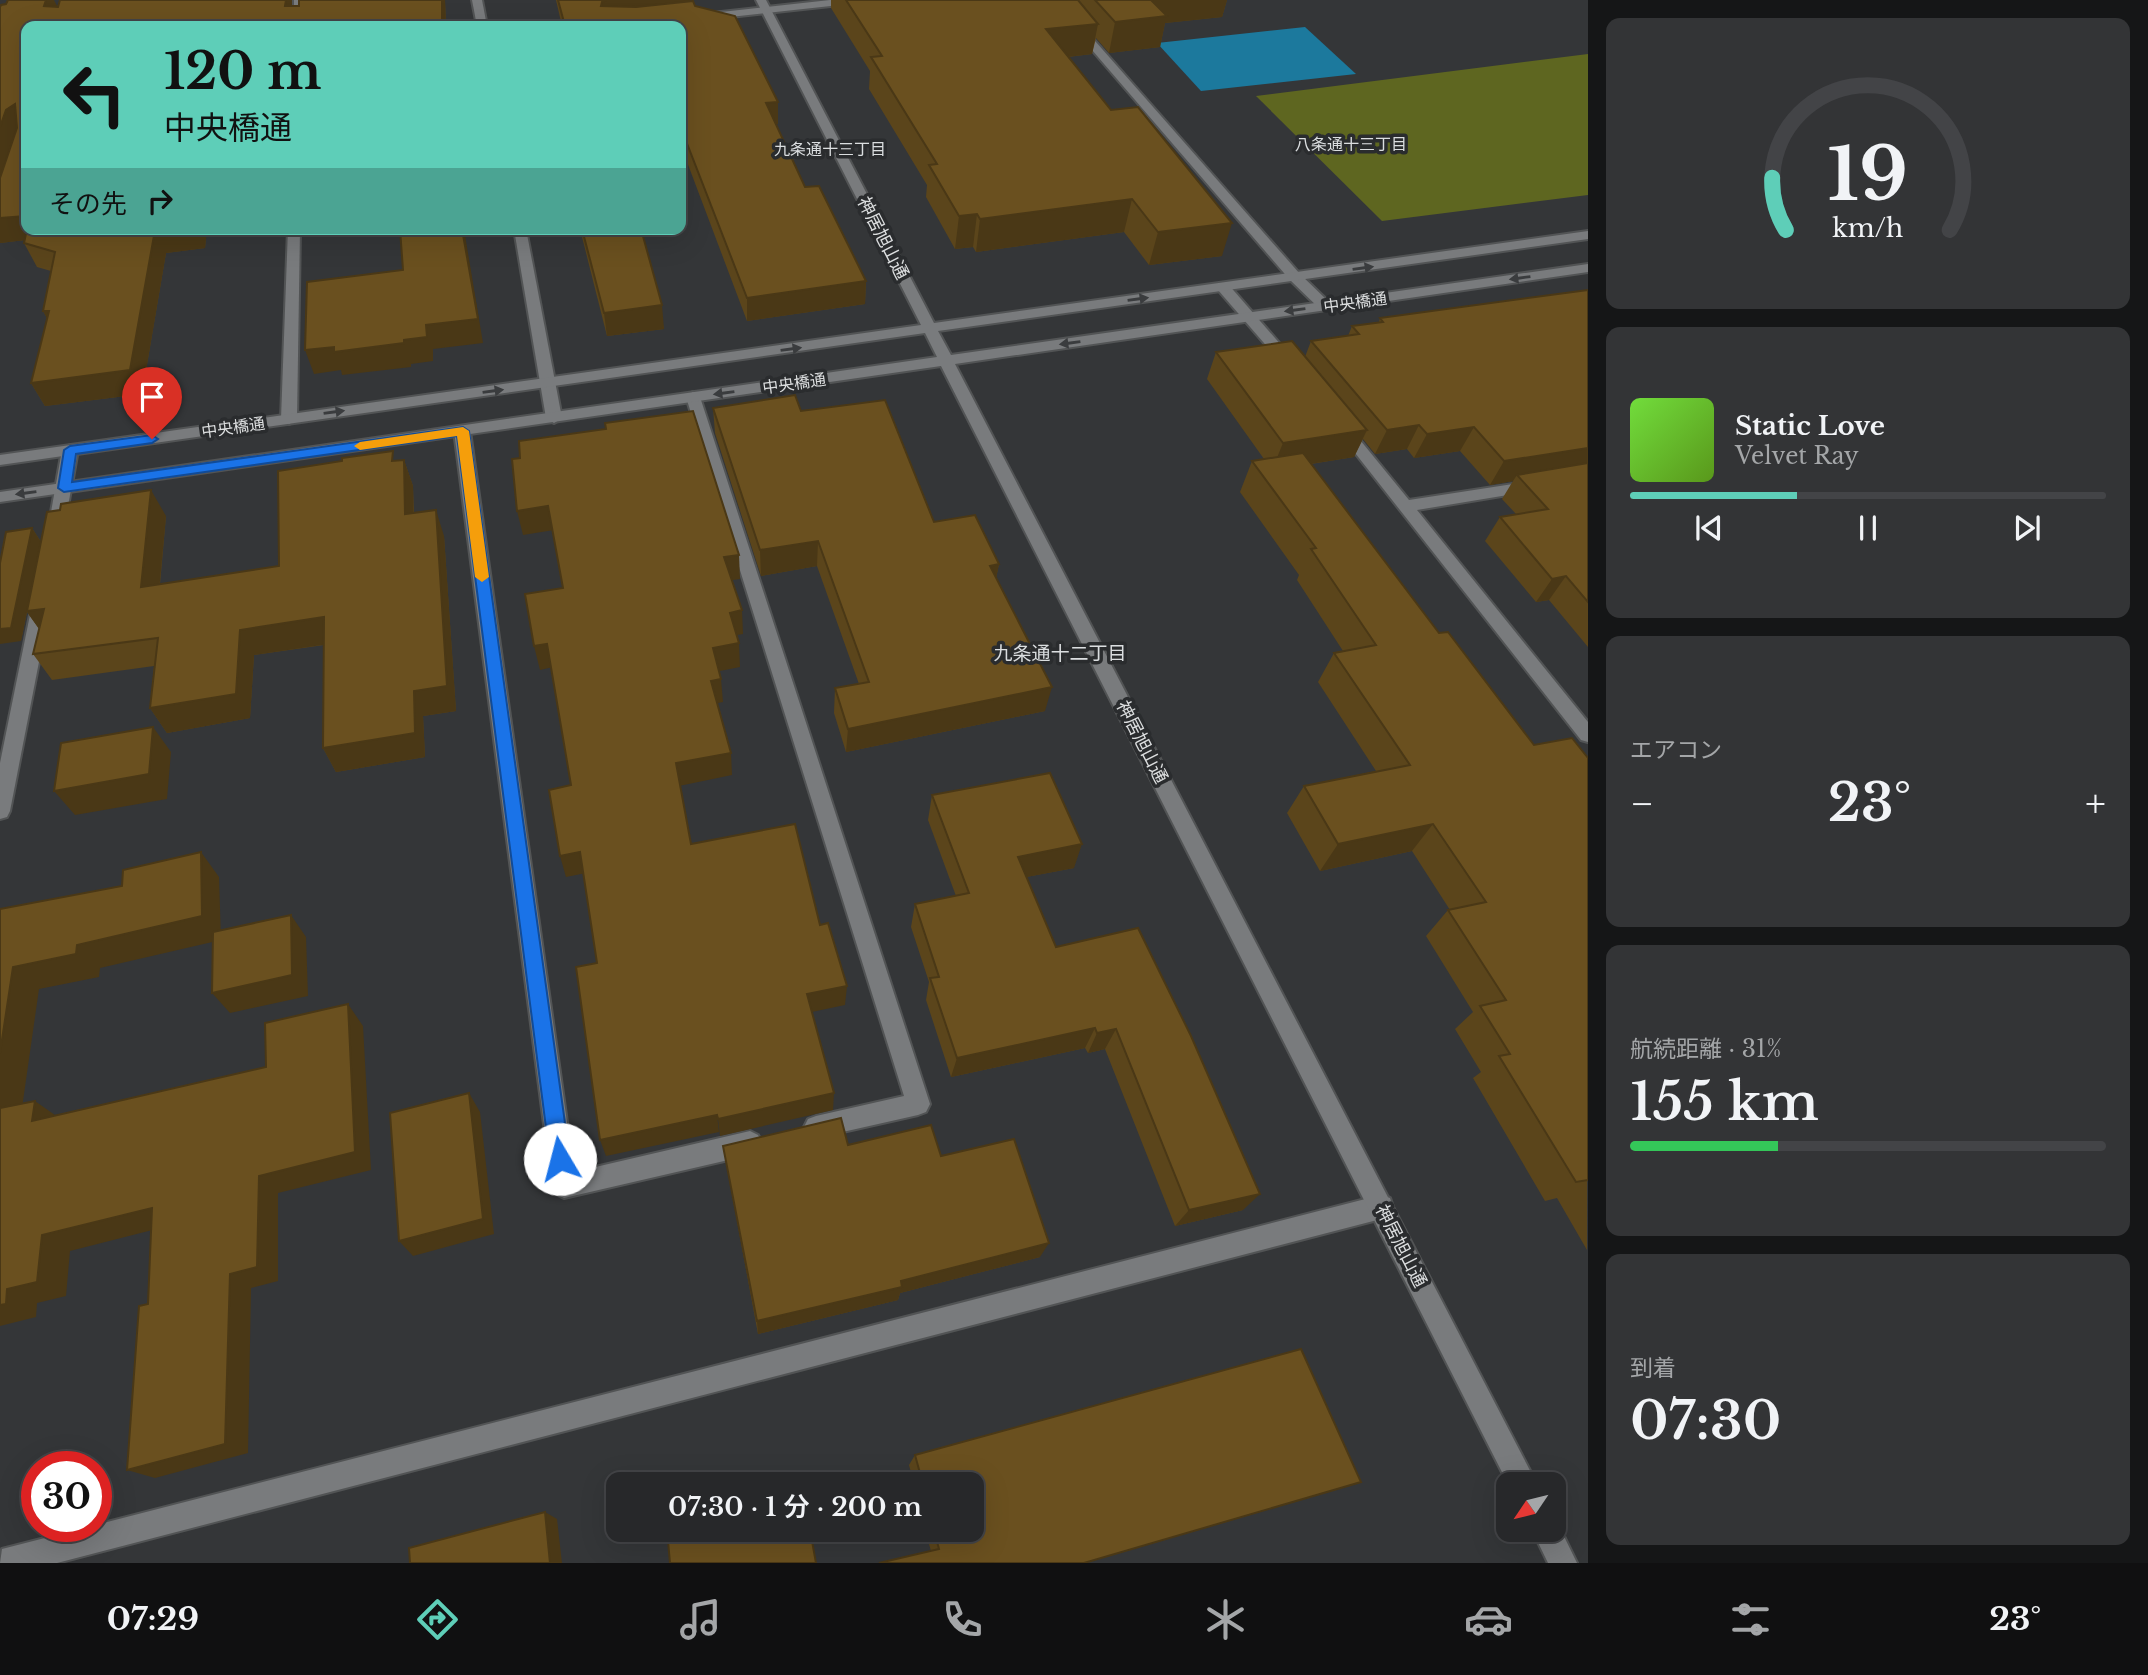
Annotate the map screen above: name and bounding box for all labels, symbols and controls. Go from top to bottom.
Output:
text: 120 m [164,41,322,102]
icon: left [49,49,140,140]
text: 中央橋通 [164,108,292,148]
text: 19 [1828,129,1908,220]
district label: 八条通十三丁目 [1295,134,1407,154]
district label: 九条通十三丁目 [774,139,886,159]
icon: right [141,182,179,220]
text: その先 [49,188,127,220]
street label: 神居旭山通 [853,193,913,283]
text: km/h [1833,212,1903,243]
one-way arrow [1352,262,1374,273]
one-way arrow [1509,272,1531,283]
street label: 中央橋通 [1322,288,1388,316]
one-way arrow [1127,294,1149,305]
one-way arrow [1284,305,1306,316]
one-way arrow [1059,338,1081,349]
one-way arrow [780,343,802,354]
pin [122,367,182,439]
street label: 中央橋通 [761,369,827,397]
icon: arrive [133,378,171,416]
one-way arrow [482,385,504,396]
one-way arrow [713,388,735,399]
one-way arrow [323,407,345,418]
text: Static Love [1735,410,1885,442]
street label: 中央橋通 [200,413,266,441]
text: Velvet Ray [1735,442,1859,470]
one-way arrow [15,488,37,499]
icon: previous [1690,509,1728,547]
icon: pause [1849,509,1887,547]
icon: next [2008,509,2046,547]
district label: 九条通十二丁目 [993,642,1127,665]
street label: 神居旭山通 [1112,697,1172,787]
text: エアコン [1630,736,1722,764]
text: 23° [1828,771,1911,835]
text: − [1630,780,1654,827]
text: + [2085,780,2106,827]
text: 航続距離 · 31% [1630,1035,1782,1063]
text: 155 km [1630,1070,1819,1134]
position arrow [523,1122,597,1196]
street label: 神居旭山通 [1371,1201,1431,1291]
text: 到着 [1630,1354,1676,1382]
text: 07:30 [1630,1389,1781,1453]
speed limit sign: 30 [21,1451,112,1542]
north arrow [1496,1472,1566,1542]
map controls [1496,1472,1566,1542]
text: 07:30 · 1 分 · 200 m [668,1491,922,1523]
icon: directions [413,1595,462,1644]
icon: music [676,1595,725,1644]
icon: phone [938,1595,987,1644]
icon: climate [1201,1595,1250,1644]
icon: car [1464,1595,1513,1644]
icon: filters [1726,1595,1775,1644]
text: 07:29 [107,1599,199,1639]
text: 23° [1989,1599,2041,1639]

